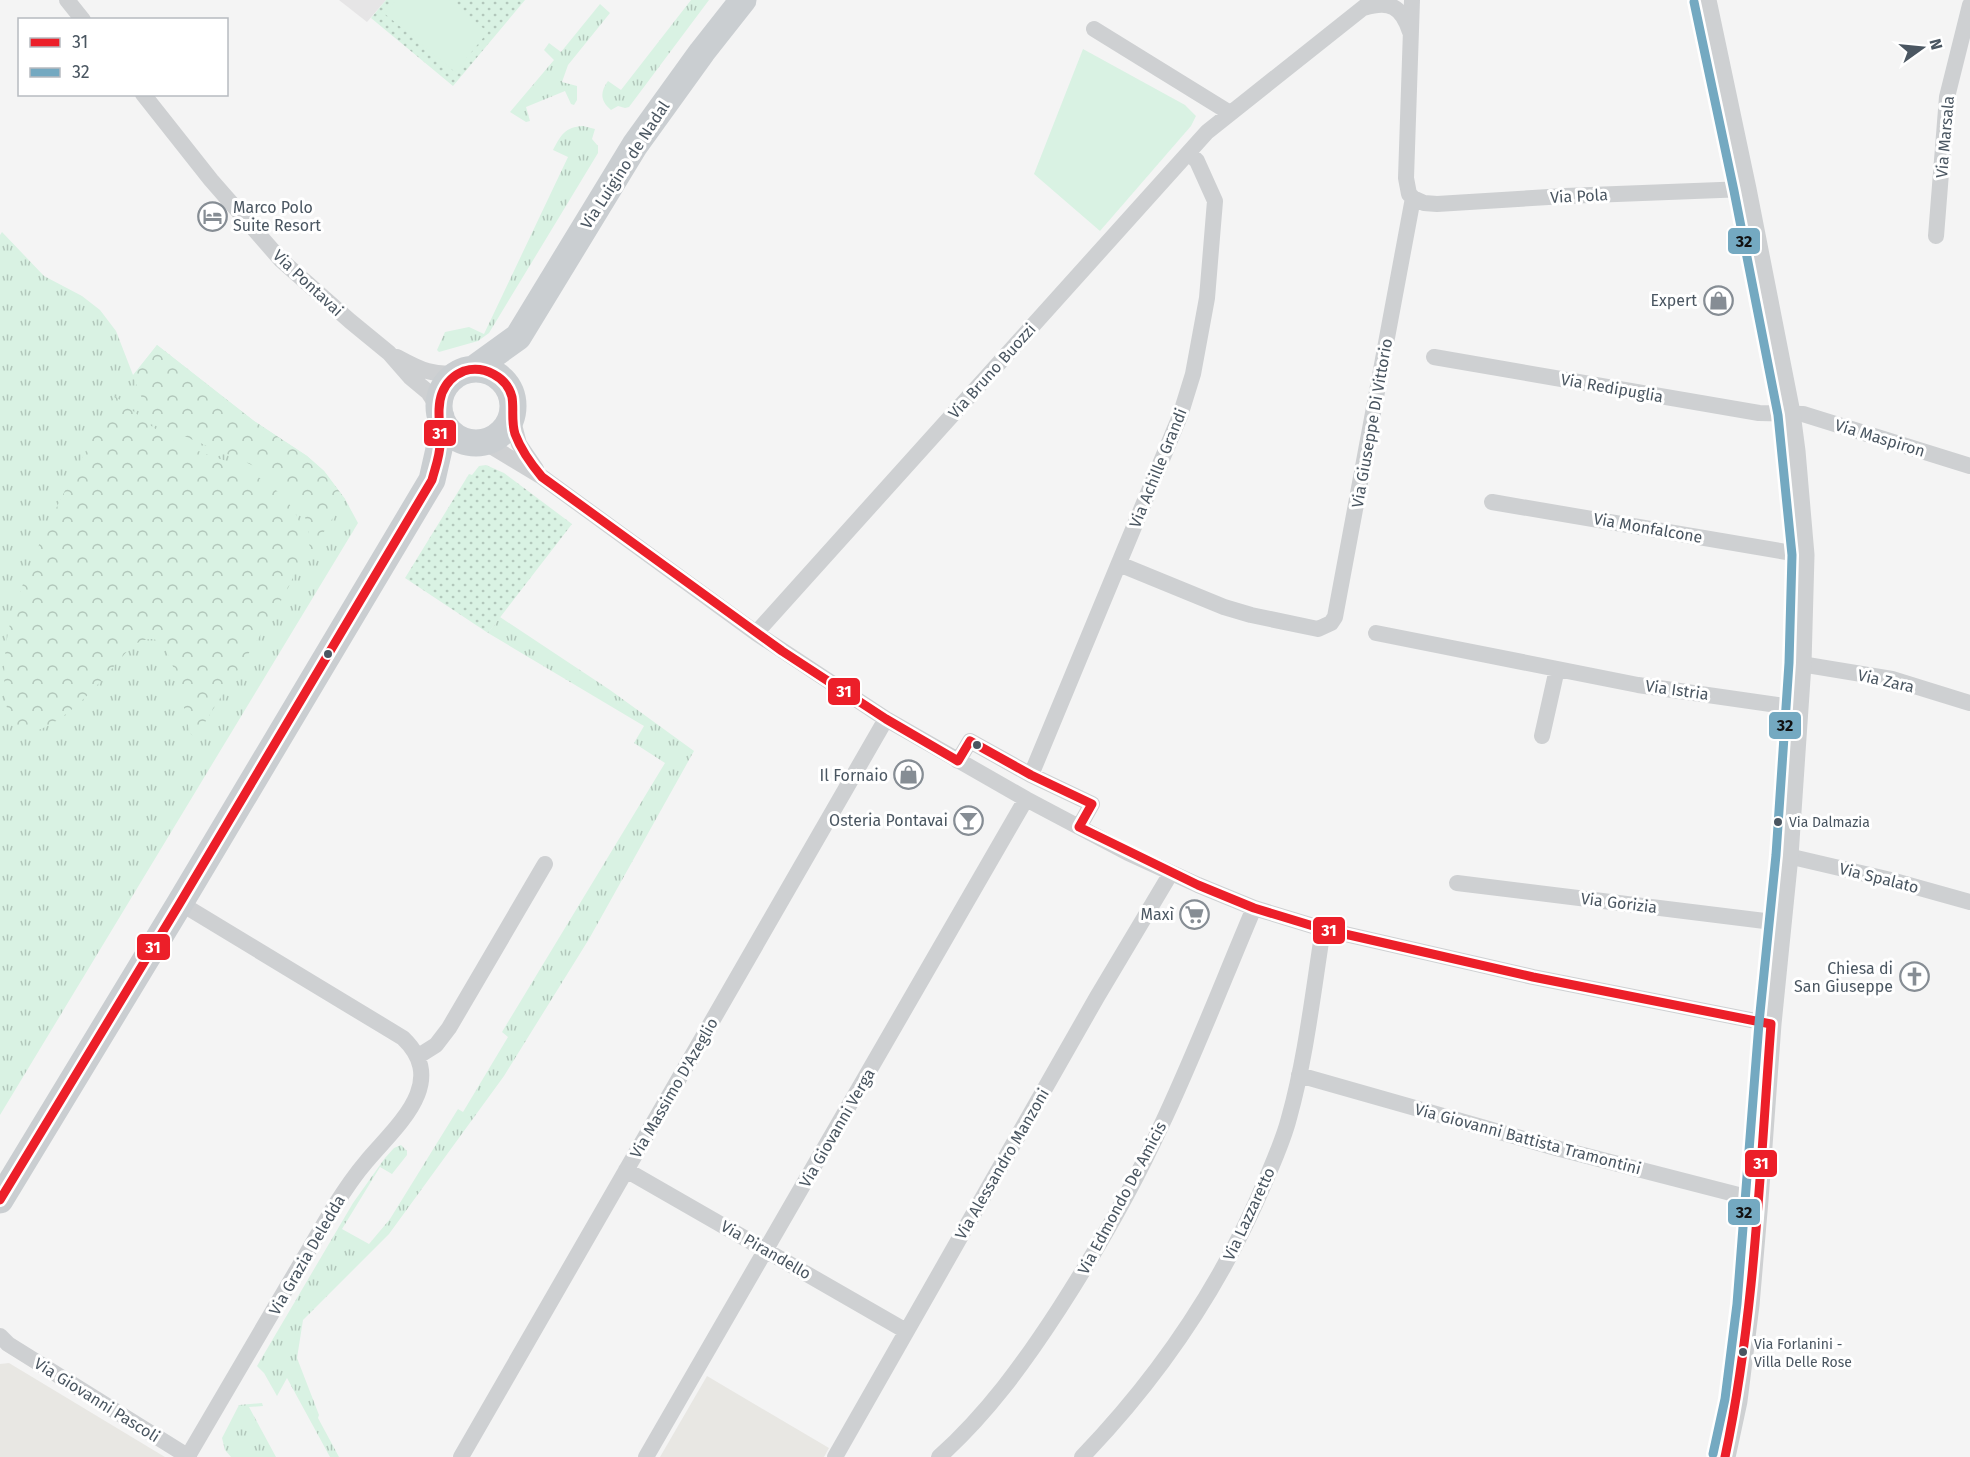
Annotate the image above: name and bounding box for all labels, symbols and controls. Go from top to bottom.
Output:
legend [18,18,228,96]
north arrow [1892,18,1952,78]
text: 31 [72,31,88,53]
text: N [1925,37,1947,52]
text: 32 [72,61,90,83]
street label: Via Marsala [1932,95,1958,179]
street label: Via Luigino de Nadal [577,97,674,233]
street label: Via Pola [1550,185,1608,207]
place label: Marco Polo Suite Resort [233,198,321,235]
hotel icon: Marco Polo Suite Resort [196,200,228,232]
line badge: 32 [1727,227,1761,255]
text: 32 [1735,232,1752,251]
street label: Via Pontavai [269,246,347,320]
shop icon: Expert [1702,284,1734,316]
place label: Expert [1651,291,1697,310]
street label: Via Bruno Buozzi [944,320,1040,422]
street label: Via Giuseppe Di Vittorio [1348,337,1396,509]
street label: Via Redipuglia [1559,370,1665,406]
street label: Via Achille Grandi [1125,405,1191,531]
street label: Via Maspiron [1833,415,1927,461]
line badge: 31 [423,419,457,447]
text: 31 [431,424,448,443]
street label: Via Monfalcone [1592,509,1704,547]
unlabelled marker [322,648,334,660]
street label: Via Zara [1856,665,1916,697]
street label: Via Istria [1644,676,1710,704]
line badge: 31 [827,677,861,706]
text: 31 [835,682,852,701]
line badge: 32 [1768,711,1802,740]
text: 32 [1776,716,1793,735]
unlabelled marker [971,739,983,751]
shop icon: Il Fornaio [893,759,925,791]
place label: Il Fornaio [820,766,888,785]
bar icon: Osteria Pontavai [953,804,985,836]
place label: Osteria Pontavai [829,811,948,830]
place label: Via Dalmazia [1789,814,1870,831]
marker: Via Dalmazia [1772,816,1784,828]
street label: Via Spalato [1837,859,1921,897]
street label: Via Gorizia [1580,889,1658,917]
supermarket icon: Maxì [1179,898,1211,930]
place label: Maxì [1141,905,1174,924]
line badge: 31 [1312,916,1346,945]
text: 31 [1320,921,1337,940]
line badge: 31 [136,933,171,961]
text: 31 [144,938,161,957]
place label: Chiesa di San Giuseppe [1794,959,1893,996]
church icon: Chiesa di San Giuseppe [1898,961,1930,993]
street label: Via Massimo D'Azeglio [626,1014,722,1162]
street label: Via Giovanni Verga [795,1065,879,1191]
street label: Via Alessandro Manzoni [951,1085,1053,1243]
street label: Via Giovanni Battista Tramontini [1413,1100,1643,1178]
street label: Via Edmondo De Amicis [1074,1118,1170,1278]
line badge: 31 [1744,1149,1778,1178]
text: 31 [1752,1154,1769,1173]
street label: Via Lazzaretto [1219,1164,1279,1264]
street label: Via Grazia Deledda [265,1192,349,1318]
line badge: 32 [1727,1198,1761,1226]
text: 32 [1735,1203,1752,1222]
street label: Via Pirandello [718,1217,814,1283]
place label: Via Forlanini - Villa Delle Rose [1754,1336,1852,1371]
marker: Via Forlanini - Villa Delle Rose [1737,1346,1749,1358]
street label: Via Giovanni Pascoli [31,1354,163,1446]

